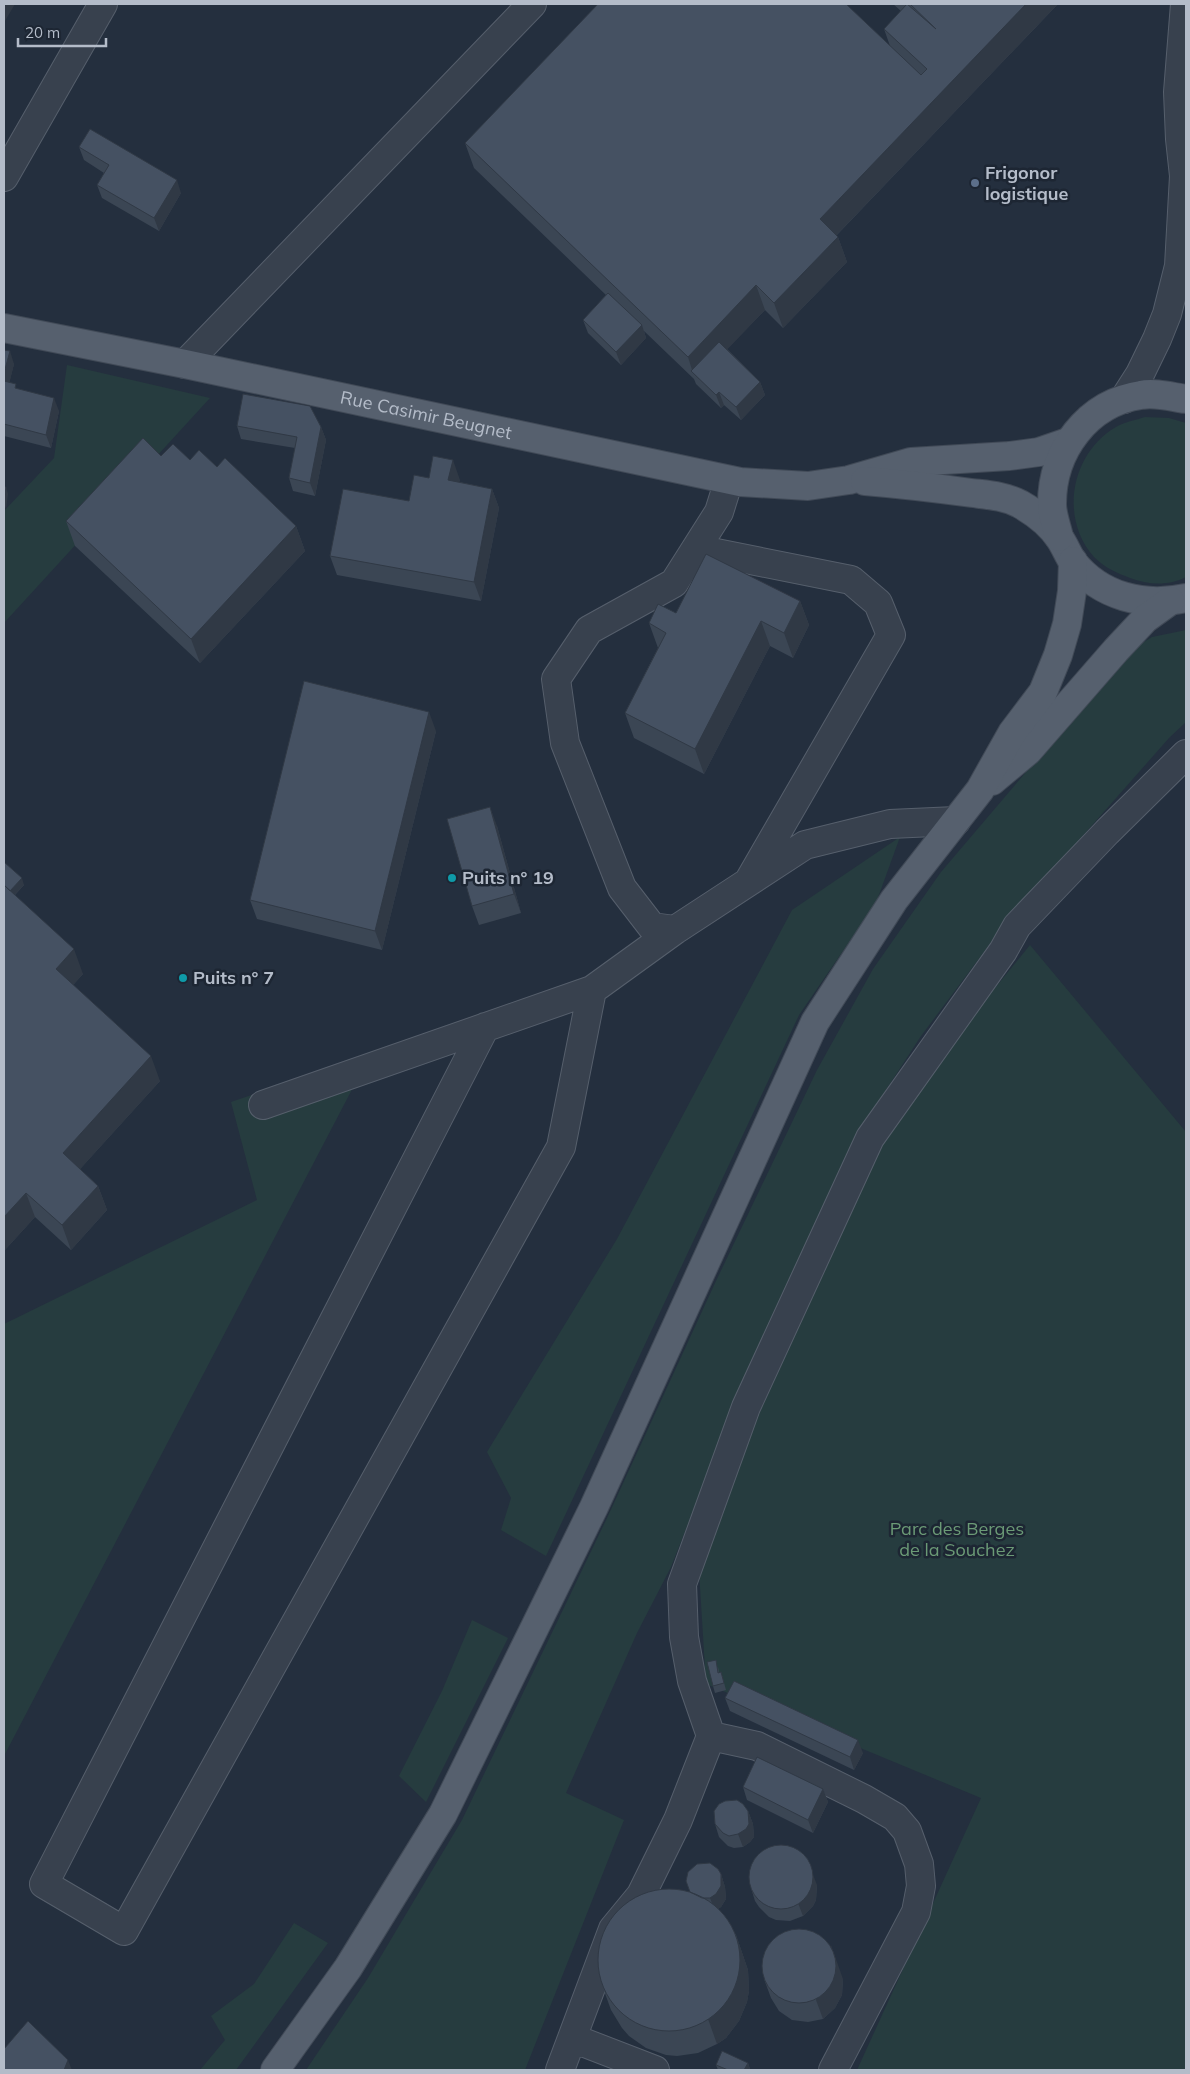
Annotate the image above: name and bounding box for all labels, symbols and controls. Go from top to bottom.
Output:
scale bar [18,15,105,47]
text: 20 m [25,23,60,42]
place label: Frigonor logistique [985,161,1069,205]
marker: Frigonor logistique [969,177,981,189]
street label: Rue Casimir Beugnet [338,385,514,444]
place label: Puits n° 19 [462,866,554,889]
marker: Puits n° 19 [446,872,458,884]
place label: Puits n° 7 [193,966,274,989]
marker: Puits n° 7 [177,972,189,984]
park label: Parc des Berges de la Souchez [890,1517,1024,1561]

